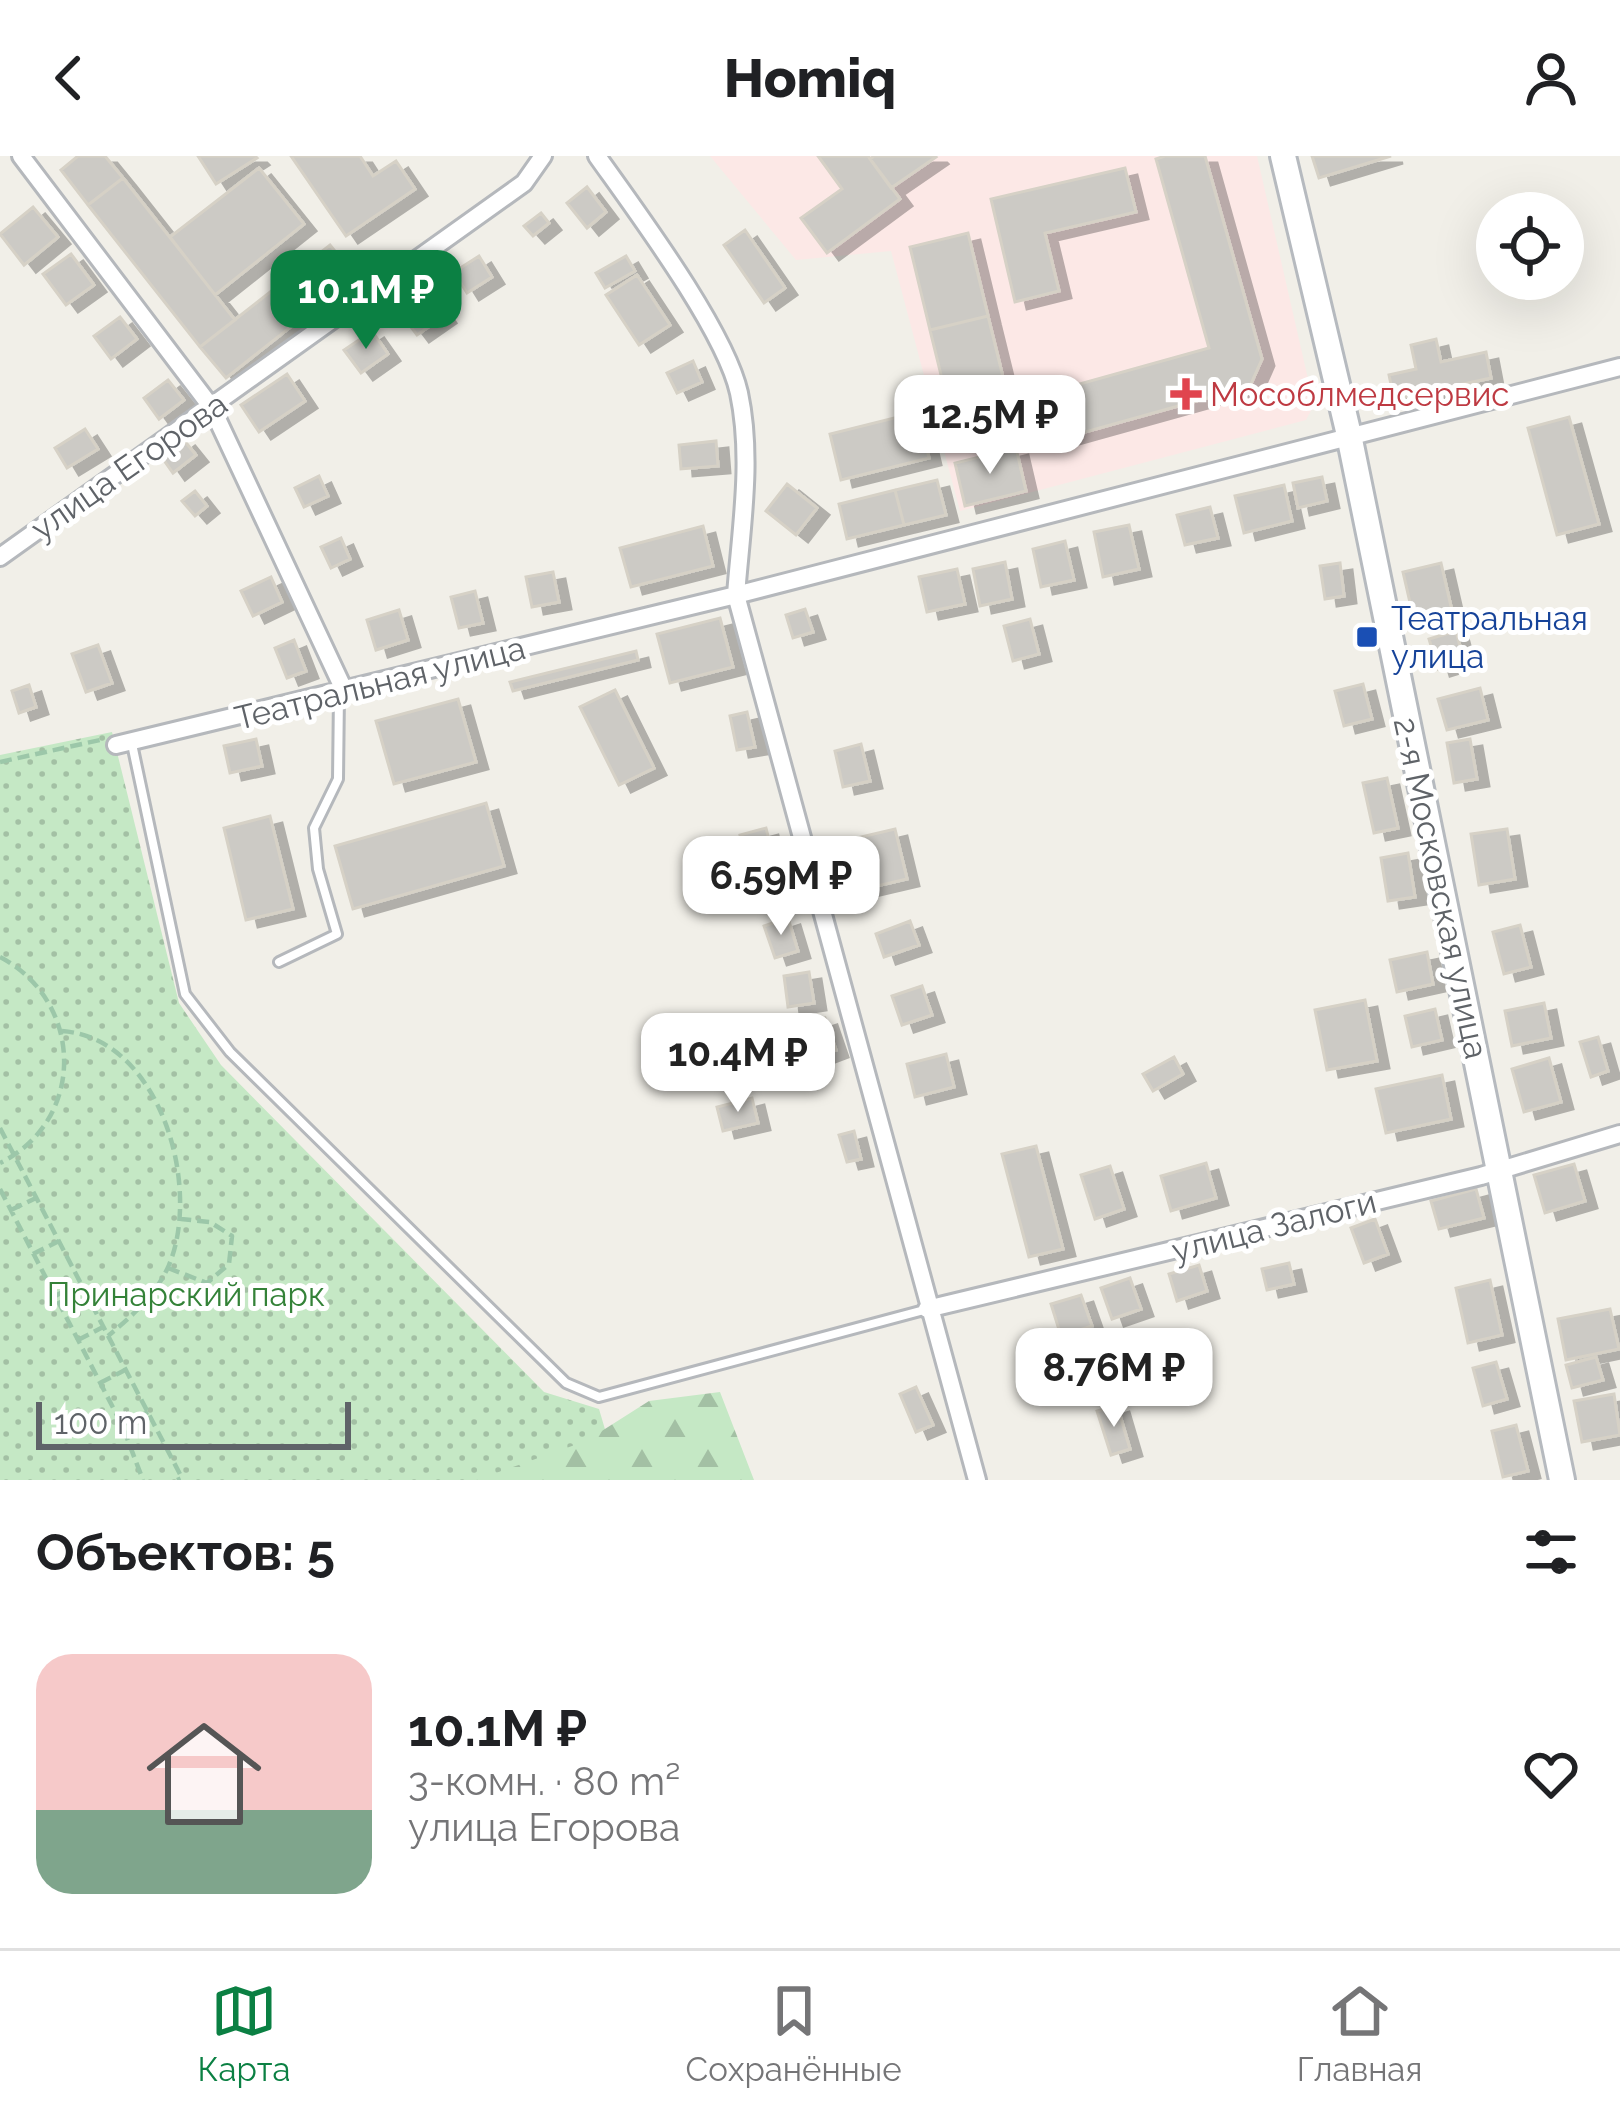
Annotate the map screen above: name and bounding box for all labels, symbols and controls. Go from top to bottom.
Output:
icon: back [36,45,102,111]
icon: person [1518,45,1584,111]
text: Homiq [724,46,896,110]
map controls [1476,192,1584,300]
button: locate [1476,192,1584,300]
pin: 10.1M ₽ [255,250,477,352]
text: 10.1M ₽ [297,266,435,312]
pin: 12.5M ₽ [879,375,1101,477]
place label: Мособлмедсервис [1210,375,1509,414]
marker: Мособлмедсервис [1173,381,1199,407]
street label: улица Егорова [23,384,235,548]
text: 12.5M ₽ [921,391,1059,437]
place label: Театральная улица [1391,599,1588,676]
marker: Театральная улица [1354,624,1380,650]
street label: Театральная улица [231,628,529,738]
street label: 2-я Московская улица [1386,714,1496,1062]
pin: 6.59M ₽ [670,836,892,938]
text: 6.59M ₽ [710,852,852,898]
pin: 10.4M ₽ [627,1013,849,1115]
text: 10.4M ₽ [668,1029,808,1075]
street label: улица Залоги [1168,1182,1380,1270]
park label: Принарский парк [47,1275,325,1314]
pin: 8.76M ₽ [1003,1328,1225,1430]
text: 8.76M ₽ [1043,1344,1185,1390]
scale bar [36,1396,351,1449]
text: 100 m [54,1403,147,1442]
icon: filters [1518,1519,1584,1585]
text: Объектов: 5 [36,1522,335,1582]
text: 10.1M ₽ [408,1698,587,1758]
icon: home [132,1702,276,1846]
icon: heart [1518,1741,1584,1807]
text: 3-комн. · 80 m² [408,1758,680,1804]
text: улица Егорова [408,1804,680,1850]
tab: Карта [198,1978,290,2089]
tab: Сохранённые [686,1978,902,2089]
tab: Главная [1297,1978,1422,2089]

